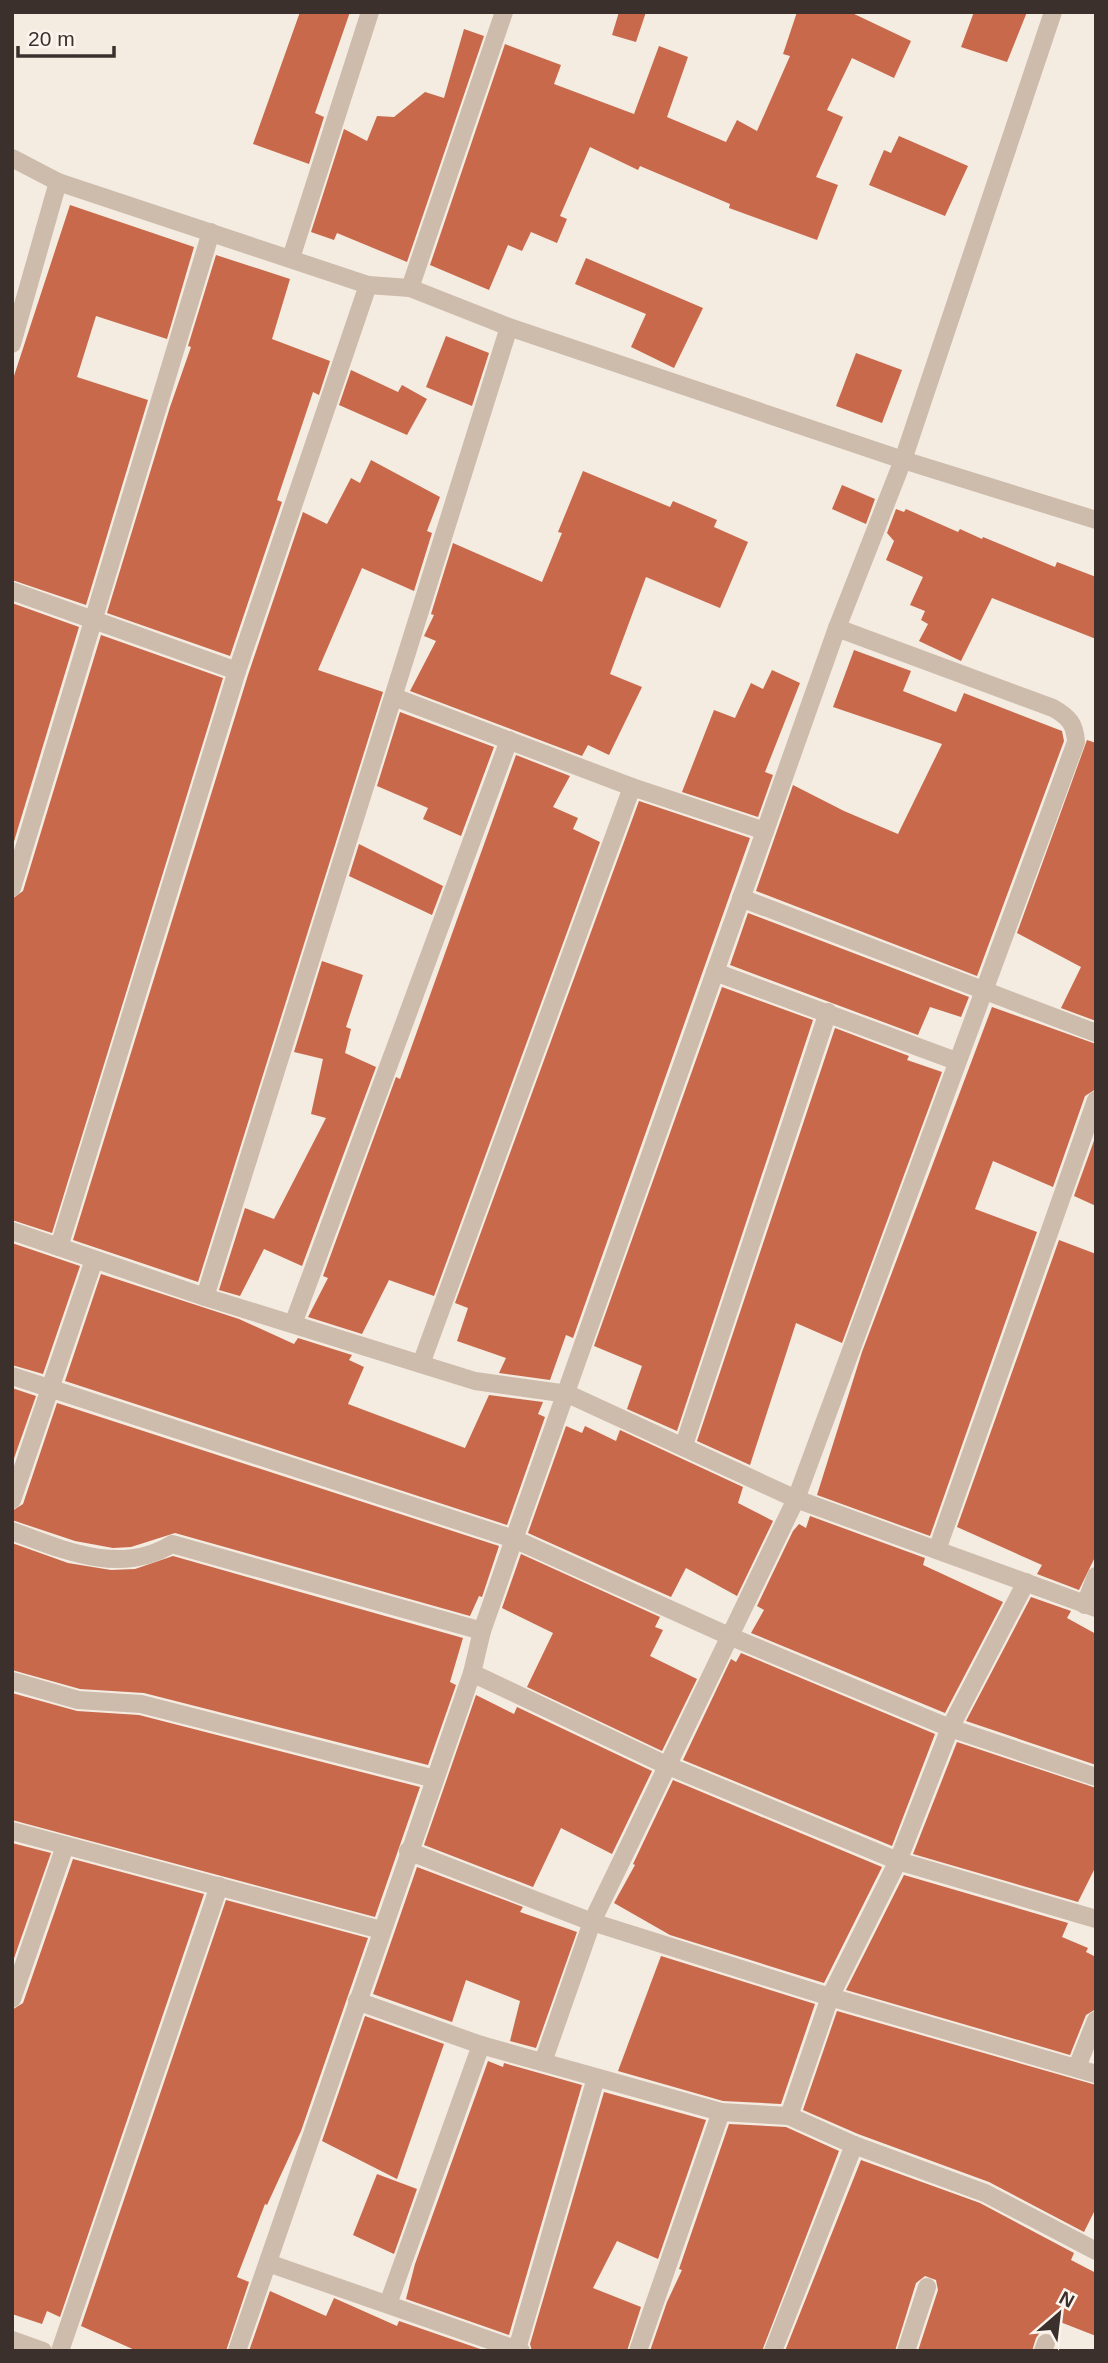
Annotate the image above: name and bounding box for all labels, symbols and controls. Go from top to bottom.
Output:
scale bar [18,14,114,58]
text: 20 m [28,27,75,50]
north arrow [1024,2279,1094,2349]
text: N [1056,2287,1078,2312]

